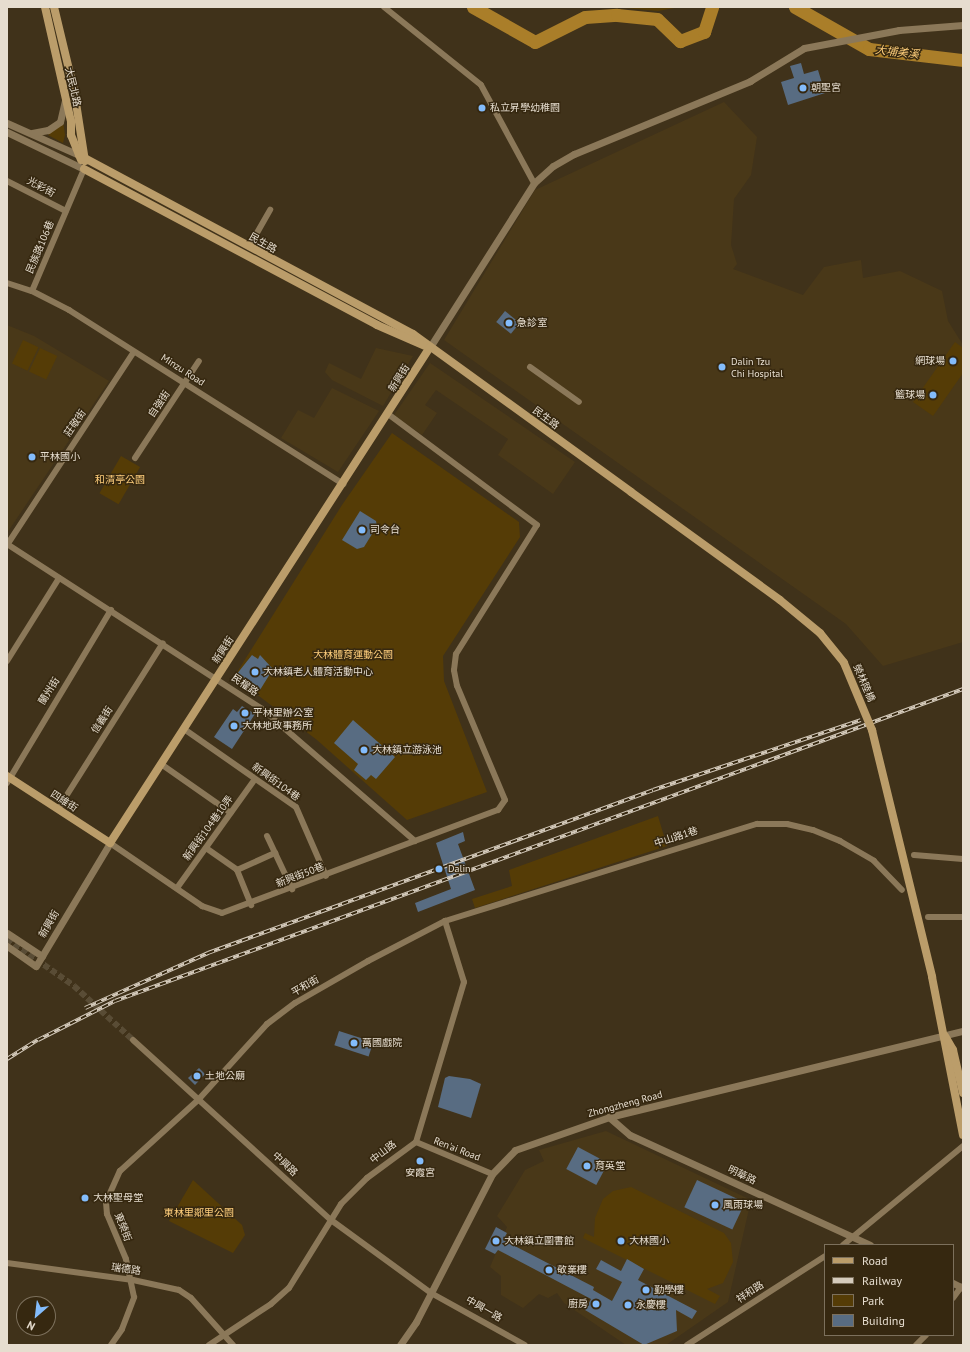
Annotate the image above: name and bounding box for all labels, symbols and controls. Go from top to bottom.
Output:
water label: 大埔美溪 [874,43,920,61]
street label: 大民北路 [63,66,83,108]
place label: 朝聖宮 [811,82,841,94]
marker: 朝聖宮 [798,83,808,93]
place label: 私立昇學幼稚園 [490,102,560,114]
marker: 私立昇學幼稚園 [477,103,487,113]
street label: 光彩街 [25,175,57,199]
street label: 民族路106巷 [23,219,57,275]
street label: 民生路 [247,230,279,256]
place label: 急診室 [517,317,547,329]
marker: 急診室 [504,318,514,328]
street label: Minzu Road [159,351,207,389]
place label: Dalin Tzu Chi Hospital [731,355,783,378]
place label: 網球場 [915,355,945,367]
marker: 網球場 [948,356,958,366]
marker: Dalin Tzu Chi Hospital [716,361,728,373]
street label: 新興街 [386,362,412,394]
street label: 自強街 [146,388,172,420]
place label: 籃球場 [895,389,925,401]
marker: 籃球場 [928,390,938,400]
street label: 民生路 [530,404,562,432]
street label: 莊敬街 [62,407,88,439]
place label: 平林國小 [40,451,80,463]
marker: 平林國小 [27,452,37,462]
park label: 和清亭公園 [95,474,145,486]
place label: 司令台 [370,524,400,536]
marker: 司令台 [357,525,367,535]
street label: 新興街 [210,634,236,666]
park label: 大林體育運動公園 [313,649,393,661]
street label: 榮林陸橋 [850,662,878,704]
place label: 大林鎮老人體育活動中心 [263,666,373,678]
marker: 大林鎮老人體育活動中心 [250,667,260,677]
street label: 民權路 [229,671,261,699]
street label: 蘭州街 [36,675,62,707]
street label: 信義街 [89,704,115,736]
place label: 平林里辦公室 [253,707,313,719]
marker: 平林里辦公室 [240,708,250,718]
place label: 大林地政事務所 [242,720,312,732]
marker: 大林地政事務所 [229,721,239,731]
place label: 大林鎮立游泳池 [372,744,442,756]
marker: 大林鎮立游泳池 [359,745,369,755]
street label: 新興街104巷 [250,761,302,803]
street label: 四維街 [48,788,80,814]
street label: 新興街104巷10弄 [180,793,236,863]
street label: 中山路1巷 [653,824,699,850]
street label: 新興街50巷 [274,860,326,890]
marker: Dalin [433,863,445,875]
place label: Dalin [448,863,471,875]
street label: 新興街 [36,908,62,940]
street label: 平和街 [289,973,321,999]
place label: 萬國戲院 [362,1037,402,1049]
marker: 萬國戲院 [349,1038,359,1048]
place label: 土地公廟 [205,1070,245,1082]
marker: 土地公廟 [192,1071,202,1081]
street label: Zhongzheng Road [586,1088,664,1120]
street label: Ren'ai Road [432,1135,482,1163]
street label: 中山路 [367,1138,399,1166]
street label: 中興路 [270,1149,300,1179]
marker: 安霞宮 [415,1156,425,1166]
place label: 育英堂 [595,1160,625,1172]
marker: 育英堂 [582,1161,592,1171]
street label: 明華路 [726,1163,758,1187]
place label: 安霞宮 [405,1167,435,1179]
place label: 大林聖母堂 [93,1192,143,1204]
marker: 大林聖母堂 [80,1193,90,1203]
place label: 風雨球場 [723,1199,763,1211]
marker: 風雨球場 [710,1200,720,1210]
park label: 東林里鄰里公園 [164,1207,234,1219]
street label: 東榮街 [112,1211,134,1243]
place label: 大林鎮立圖書館 [504,1235,574,1247]
place label: 大林國小 [629,1235,669,1247]
marker: 大林鎮立圖書館 [491,1236,501,1246]
marker: 大林國小 [616,1236,626,1246]
legend [824,1244,954,1336]
text: Road [862,1253,887,1268]
street label: 瑞德路 [110,1261,142,1277]
place label: 敬業樓 [557,1264,587,1276]
marker: 敬業樓 [544,1265,554,1275]
text: Railway [862,1273,902,1288]
street label: 祥和路 [734,1279,766,1305]
place label: 勤學樓 [654,1284,684,1296]
marker: 勤學樓 [641,1285,651,1295]
text: Park [862,1293,884,1308]
street label: 中興一路 [464,1294,504,1324]
north arrow [16,1296,56,1336]
place label: 廚房 [568,1298,588,1310]
marker: 廚房 [591,1299,601,1309]
place label: 永慶樓 [636,1299,666,1311]
marker: 永慶樓 [623,1300,633,1310]
text: Building [862,1313,905,1328]
text: N [24,1318,37,1334]

